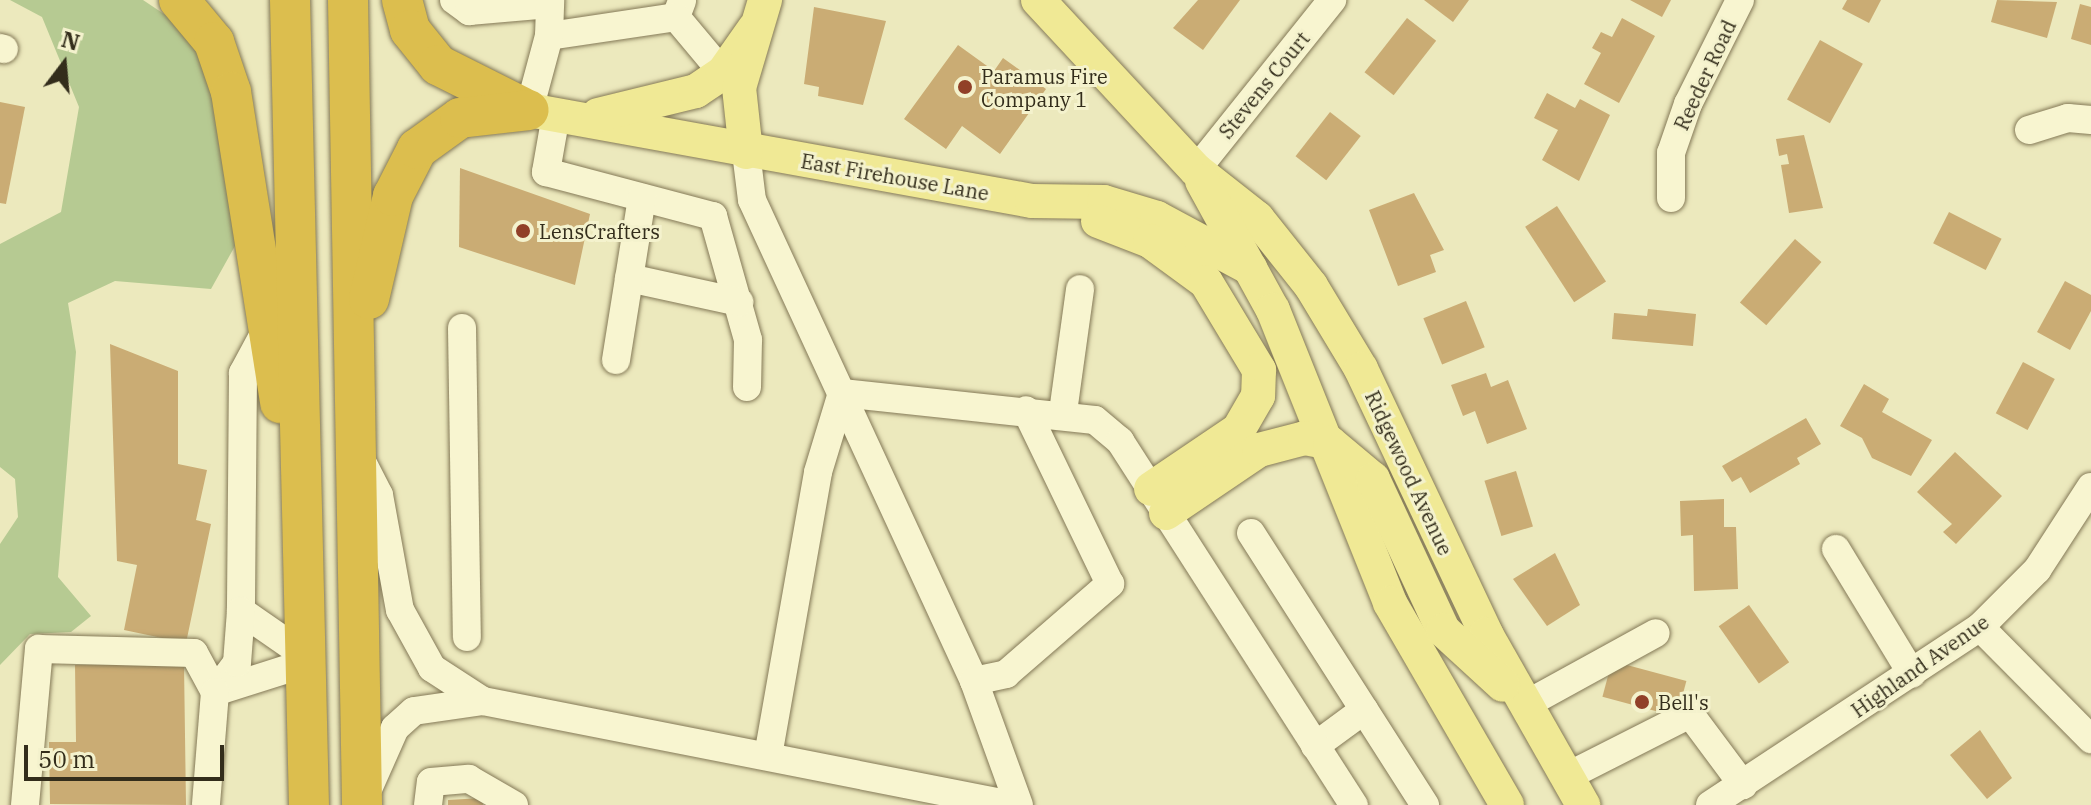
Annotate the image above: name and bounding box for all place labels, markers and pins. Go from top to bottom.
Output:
place label: Paramus Fire Company 1 [981,64,1108,111]
marker: Paramus Fire Company 1 [956,78,974,96]
place label: LensCrafters [539,219,660,243]
marker: LensCrafters [514,222,532,240]
place label: Bell's [1658,690,1709,714]
marker: Bell's [1633,693,1651,711]

